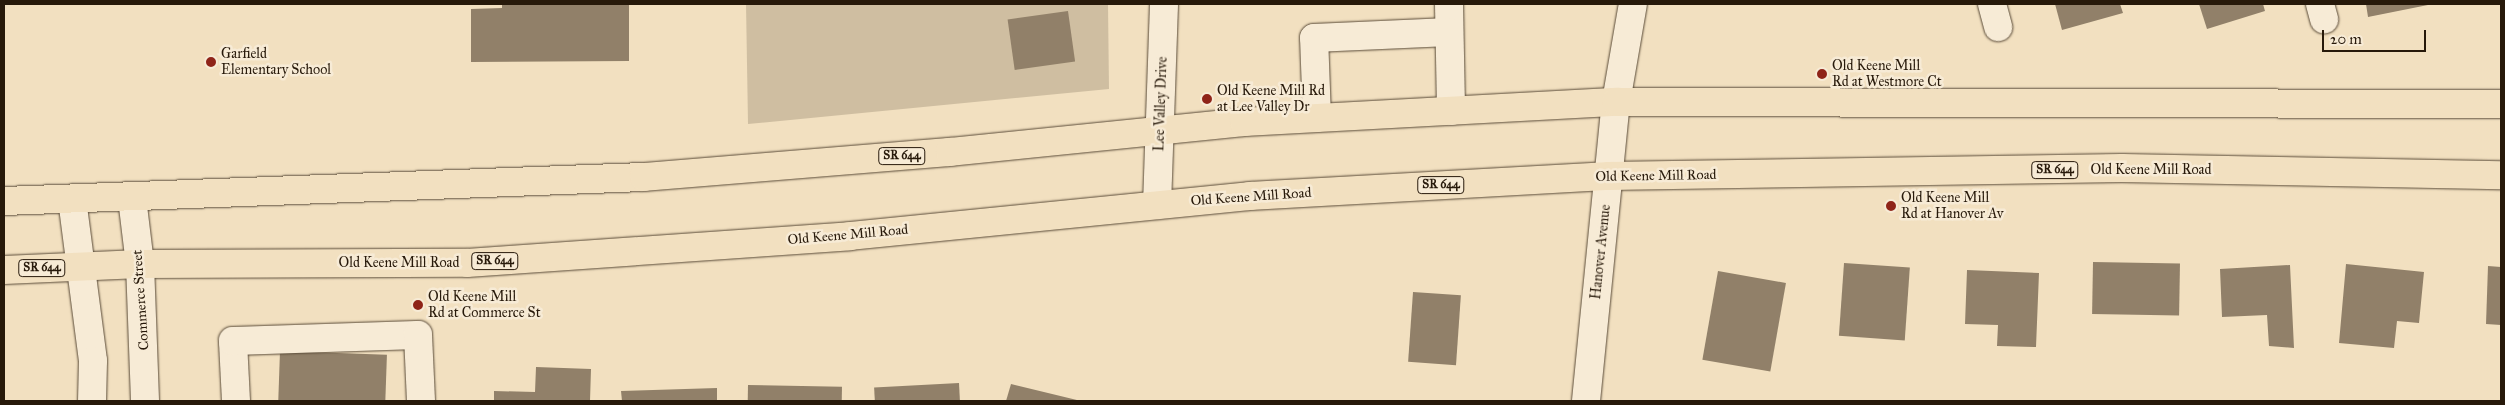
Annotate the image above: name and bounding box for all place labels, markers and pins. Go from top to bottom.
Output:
place label: Garfield Elementary School [221,46,331,78]
marker: Garfield Elementary School [205,56,217,68]
place label: Old Keene Mill Rd at Westmore Ct [1832,58,1942,90]
marker: Old Keene Mill Rd at Westmore Ct [1816,68,1828,80]
place label: Old Keene Mill Rd at Lee Valley Dr [1217,83,1325,115]
marker: Old Keene Mill Rd at Lee Valley Dr [1201,93,1213,105]
place label: Old Keene Mill Rd at Hanover Av [1901,190,2004,222]
marker: Old Keene Mill Rd at Hanover Av [1885,200,1897,212]
place label: Old Keene Mill Rd at Commerce St [428,289,541,322]
marker: Old Keene Mill Rd at Commerce St [412,299,424,311]

